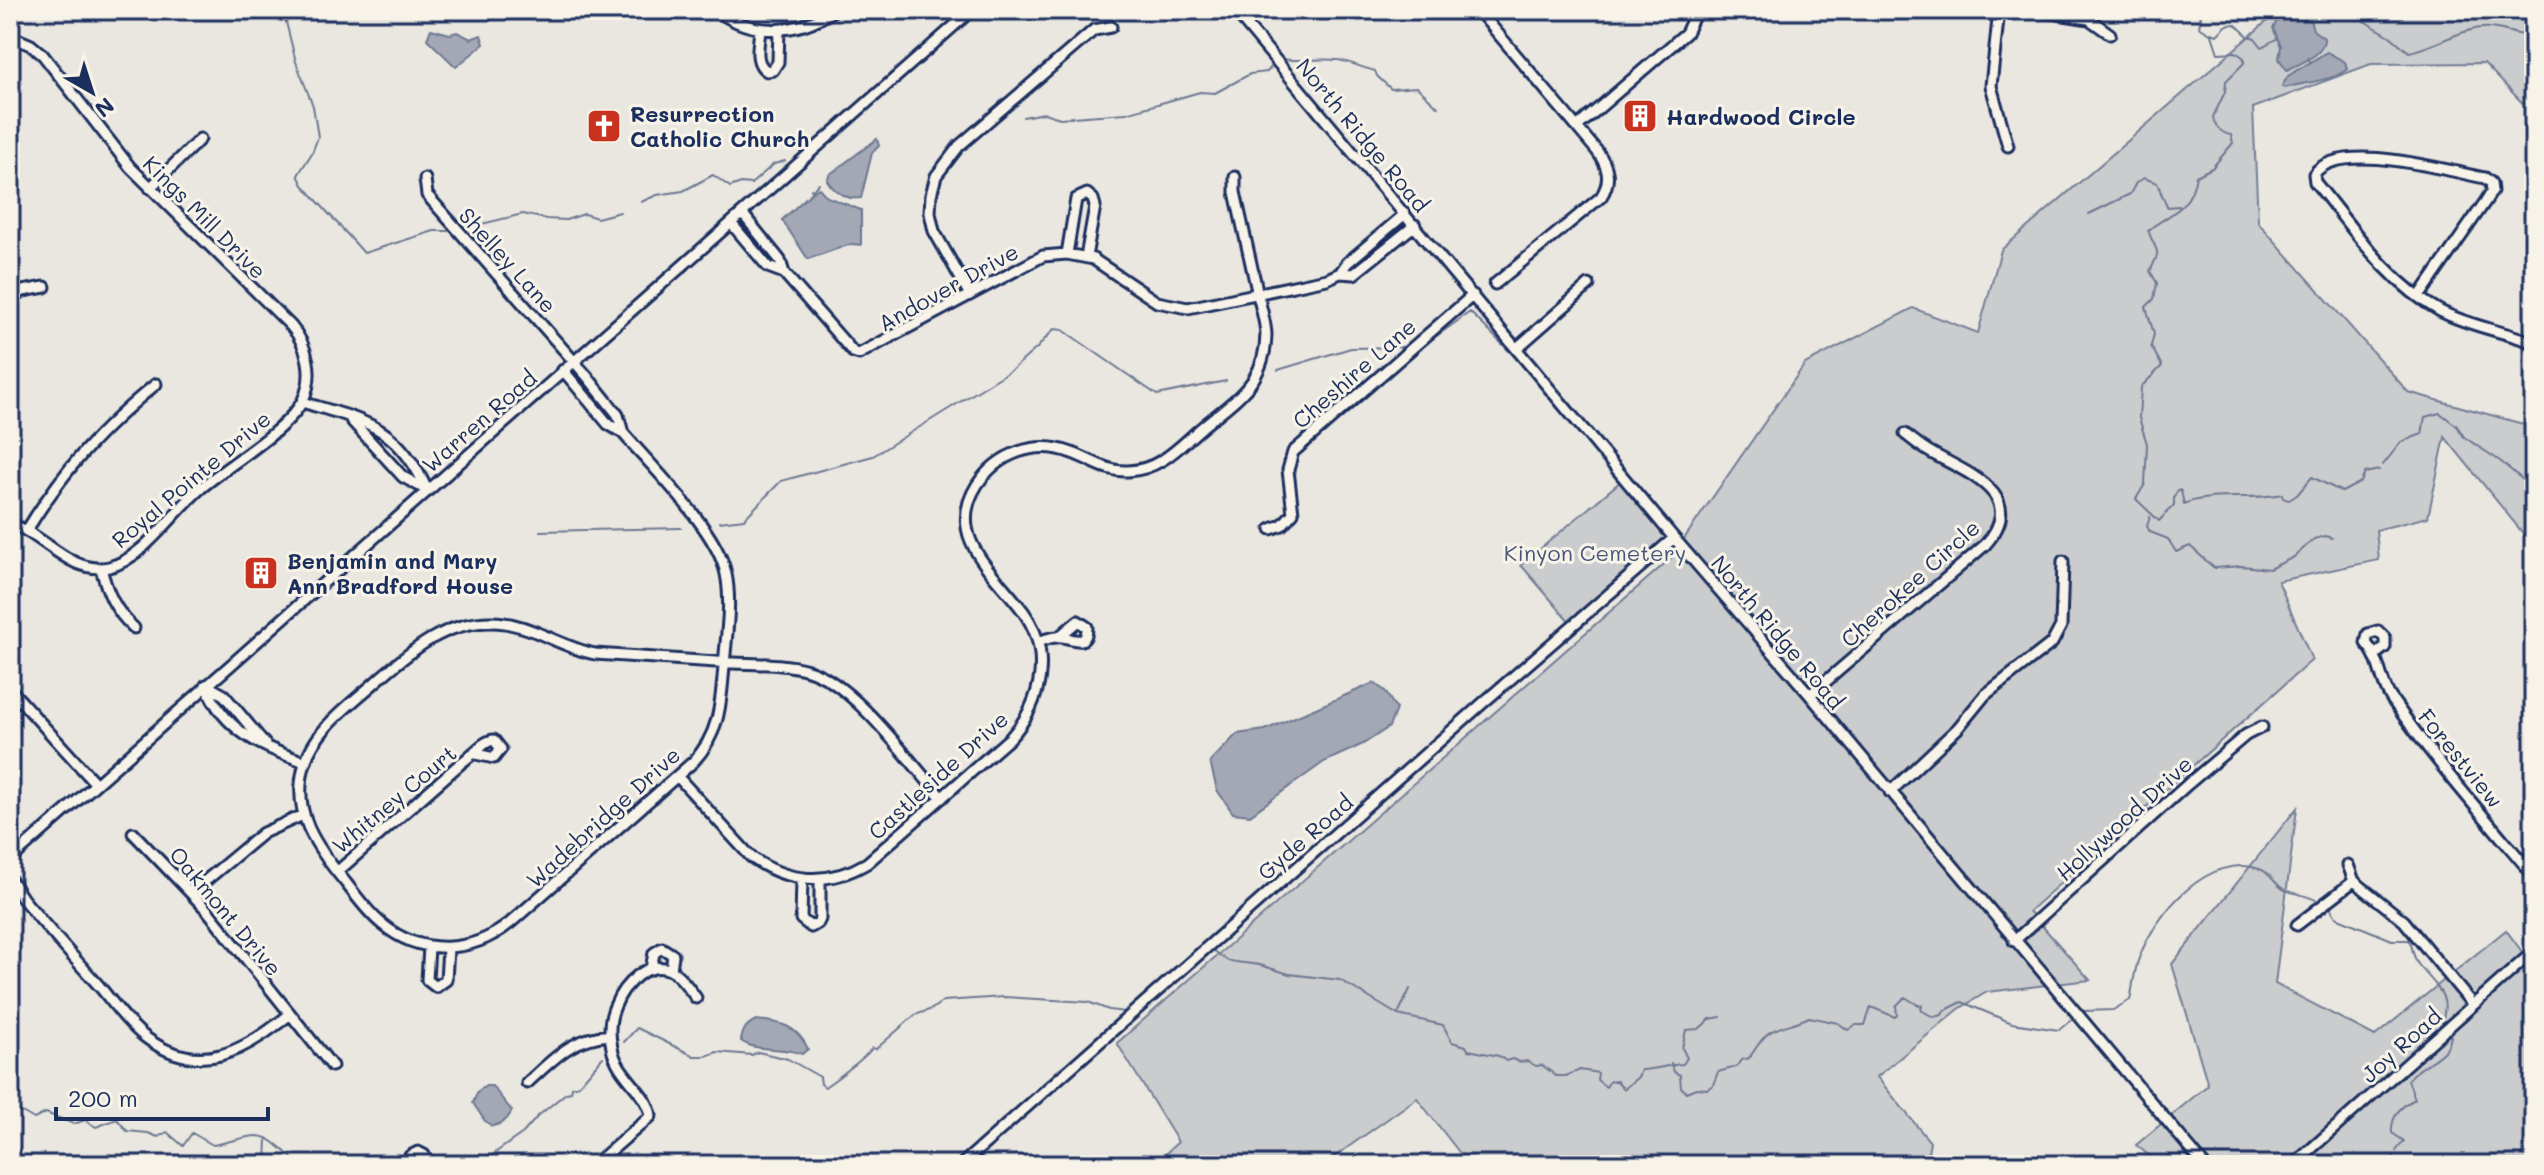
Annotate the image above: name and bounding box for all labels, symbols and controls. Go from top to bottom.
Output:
north arrow [52,52,132,132]
street label: North Ridge Road [1290,52,1436,218]
text: N [89,91,121,124]
building icon: Hardwood Circle [1621,97,1659,135]
place label: Resurrection Catholic Church [630,99,809,153]
place label: Hardwood Circle [1666,102,1856,131]
church icon: Resurrection Catholic Church [585,107,623,145]
street label: Kings Mill Drive [137,149,273,285]
street label: Shelley Lane [453,201,563,319]
street label: Andover Drive [873,237,1023,337]
street label: Cheshire Lane [1286,311,1422,435]
street label: Warren Road [416,363,542,479]
street label: Royal Pointe Drive [106,404,276,554]
street label: Cherokee Circle [1834,513,1986,653]
park label: Kinyon Cemetery [1504,538,1686,567]
place label: Benjamin and Mary Ann Bradford House [287,546,513,600]
street label: North Ridge Road [1705,549,1851,715]
building icon: Benjamin and Mary Ann Bradford House [242,554,280,592]
street label: Forestview [2412,702,2510,814]
street label: Castleside Drive [862,704,1014,846]
street label: Whitney Court [326,738,462,860]
street label: Wadebridge Drive [520,740,686,894]
street label: Hollywood Drive [2050,749,2198,887]
street label: Gyde Road [1251,788,1359,886]
street label: Oakmont Drive [163,840,289,982]
street label: Joy Road [2355,1001,2447,1089]
scale bar [56,1071,268,1121]
text: 200 m [68,1082,138,1113]

